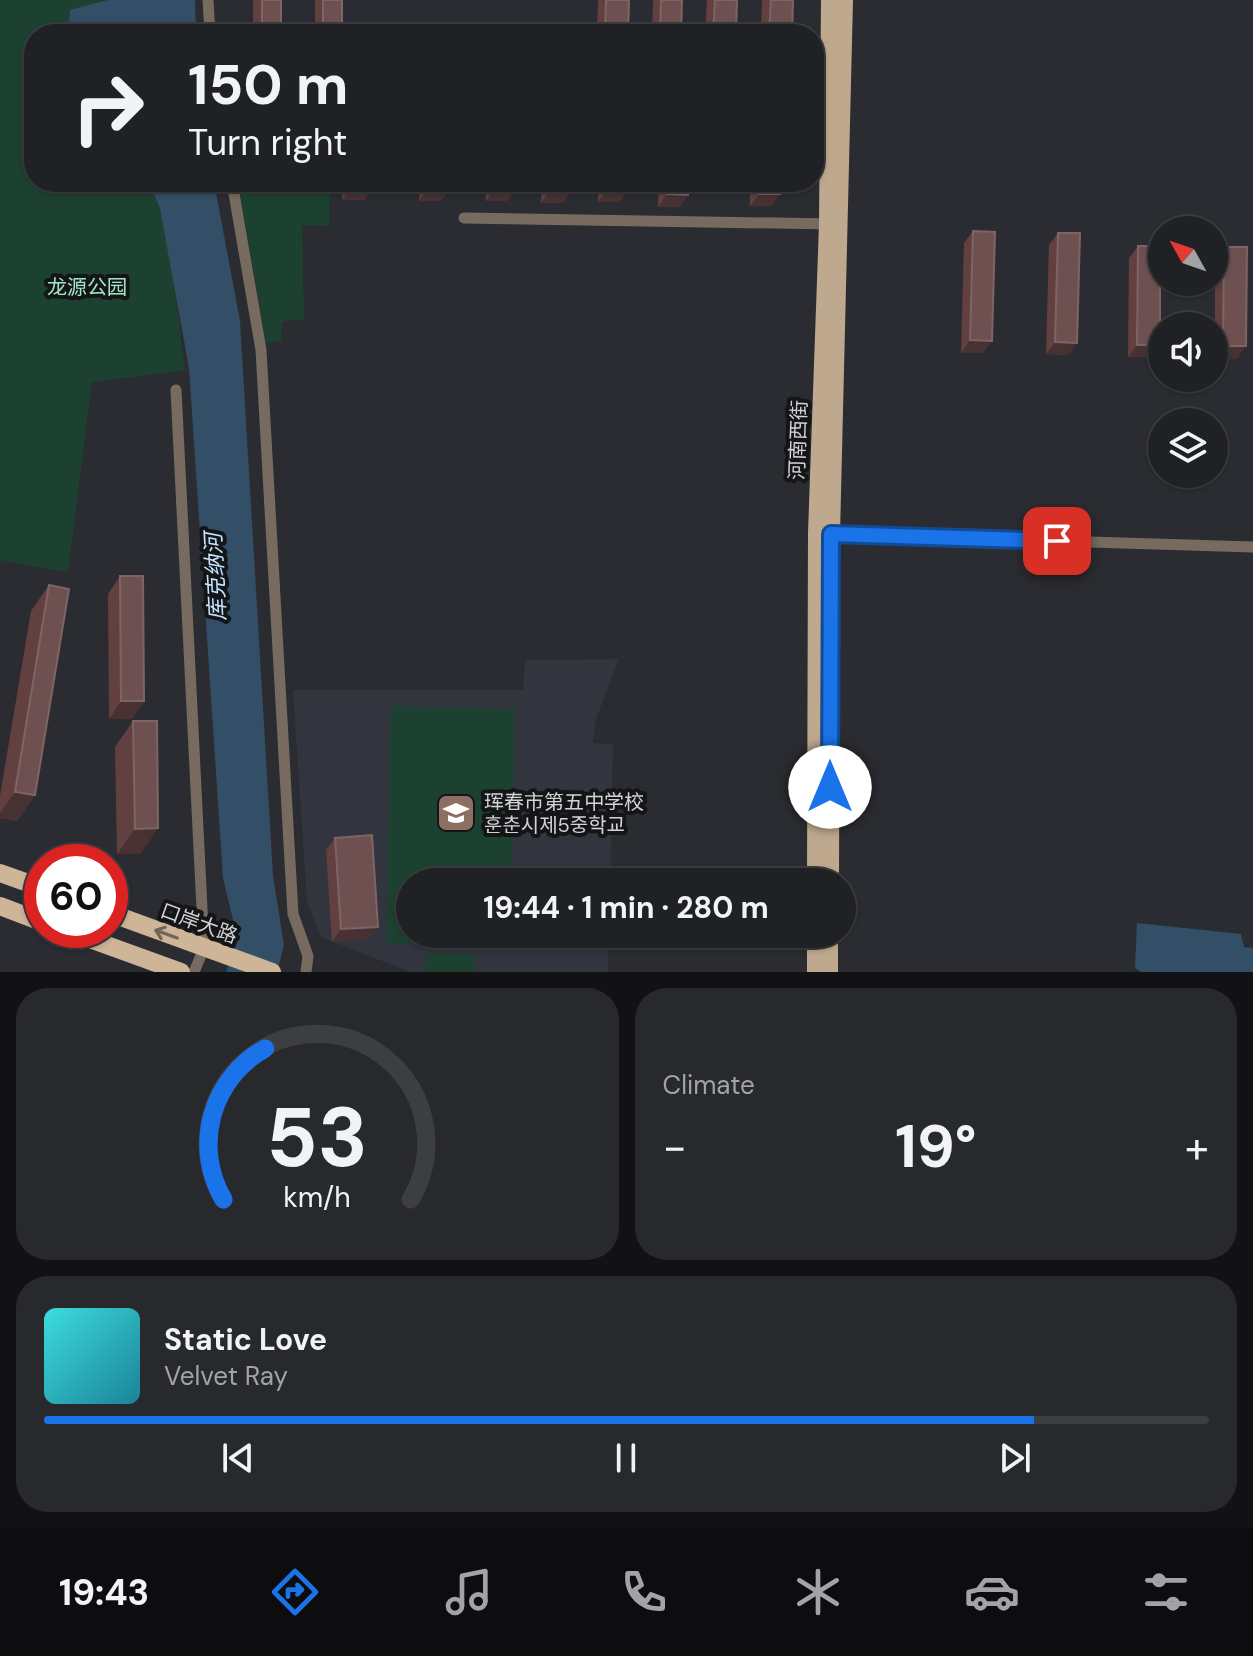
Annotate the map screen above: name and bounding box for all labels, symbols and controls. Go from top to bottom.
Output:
text: 150 m [188,48,349,121]
icon: right [56,56,160,160]
text: Turn right [188,119,347,166]
north arrow [1148,216,1228,296]
map controls [1148,216,1228,488]
park label: 龙源公园 [47,274,127,300]
button: sound [1148,312,1228,392]
street label: 河南西街 [784,400,812,480]
button: layers [1148,408,1228,488]
pin [1023,507,1091,575]
icon: arrive [1035,519,1079,563]
water label: 库克纳河 [199,528,232,622]
position arrow [788,745,872,829]
place label: 珲春市第五中学校 훈춘시제5중학교 [484,789,644,838]
school or university icon: 珲春市第五中学校 훈춘시제5중학교 [435,792,477,834]
speed limit sign: 60 [24,844,128,948]
text: 19:44 · 1 min · 280 m [483,888,769,927]
street label: 口岸大路 [157,897,241,949]
one-way arrow [154,926,179,940]
text: Climate [663,1068,755,1102]
text: 53 [266,1083,368,1192]
text: 19° [895,1107,977,1186]
text: − [663,1118,687,1176]
text: + [1185,1118,1209,1176]
text: km/h [283,1179,351,1216]
text: Static Love [164,1320,327,1359]
text: Velvet Ray [164,1359,288,1393]
icon: previous [216,1436,260,1480]
icon: pause [604,1436,648,1480]
icon: next [993,1436,1037,1480]
icon: directions [267,1564,323,1620]
icon: music [441,1564,497,1620]
icon: phone [616,1564,672,1620]
icon: climate [790,1564,846,1620]
icon: car [964,1564,1020,1620]
icon: filters [1138,1564,1194,1620]
text: 19:43 [59,1569,149,1616]

